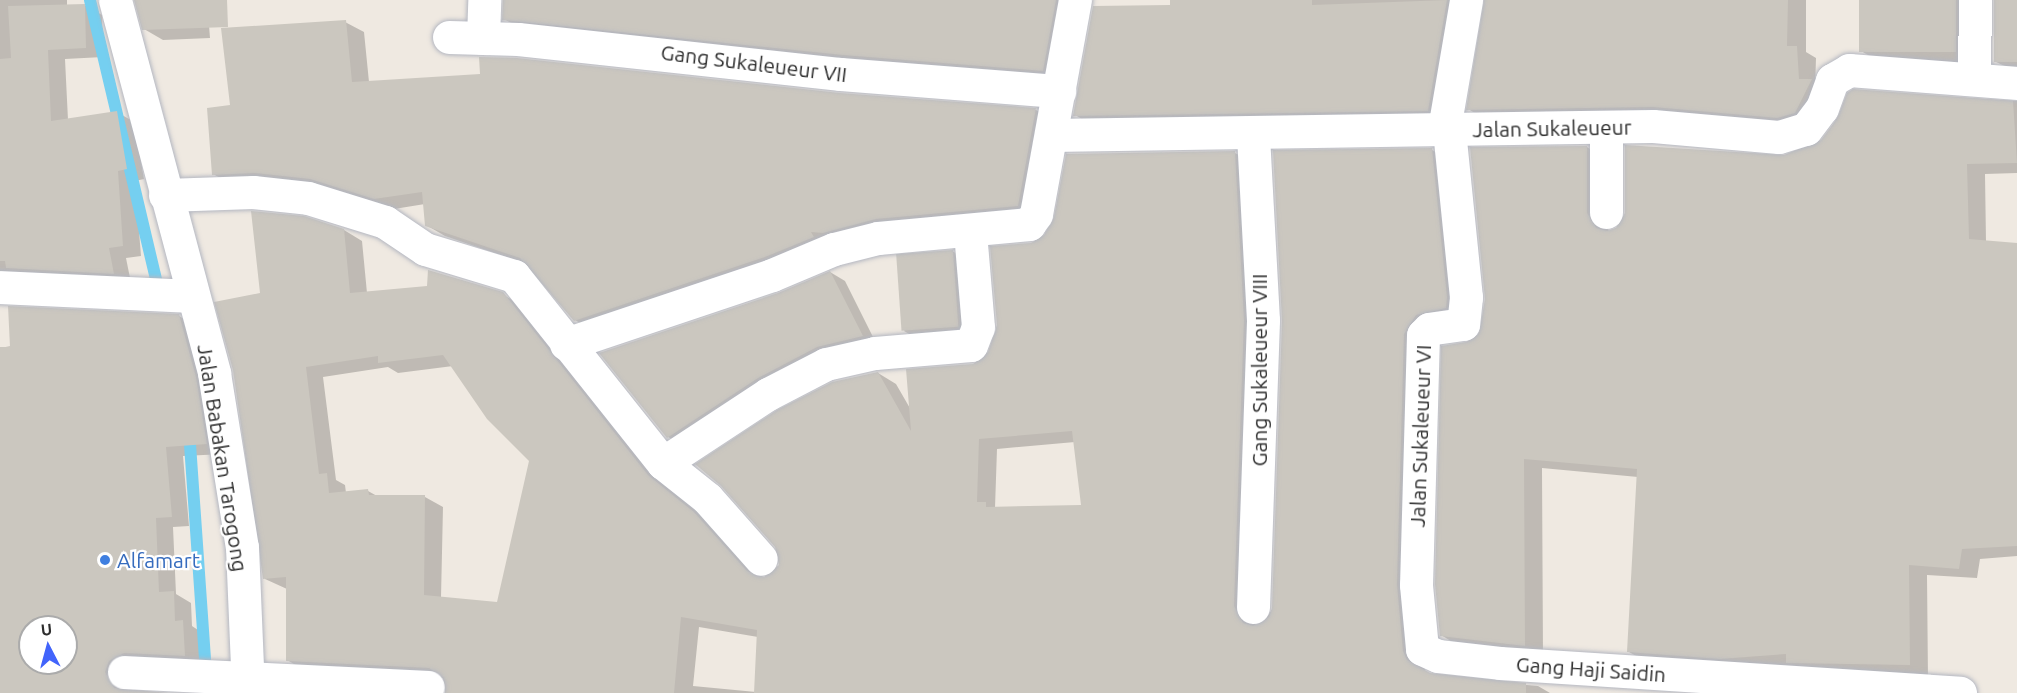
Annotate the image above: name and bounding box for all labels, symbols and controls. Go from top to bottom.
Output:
street label: Gang Sukaleueur VII [659,39,849,87]
street label: Jalan Sukaleueur [1472,114,1632,142]
street label: Gang Sukaleueur VIII [1246,274,1272,466]
street label: Jalan Babakan Tarogong [193,342,253,574]
street label: Jalan Sukaleueur VI [1404,344,1436,528]
place label: Alfamart [117,547,200,573]
marker: Alfamart [98,553,112,567]
north arrow [18,615,78,675]
text: U [40,620,53,639]
street label: Gang Haji Saidin [1515,651,1667,687]

